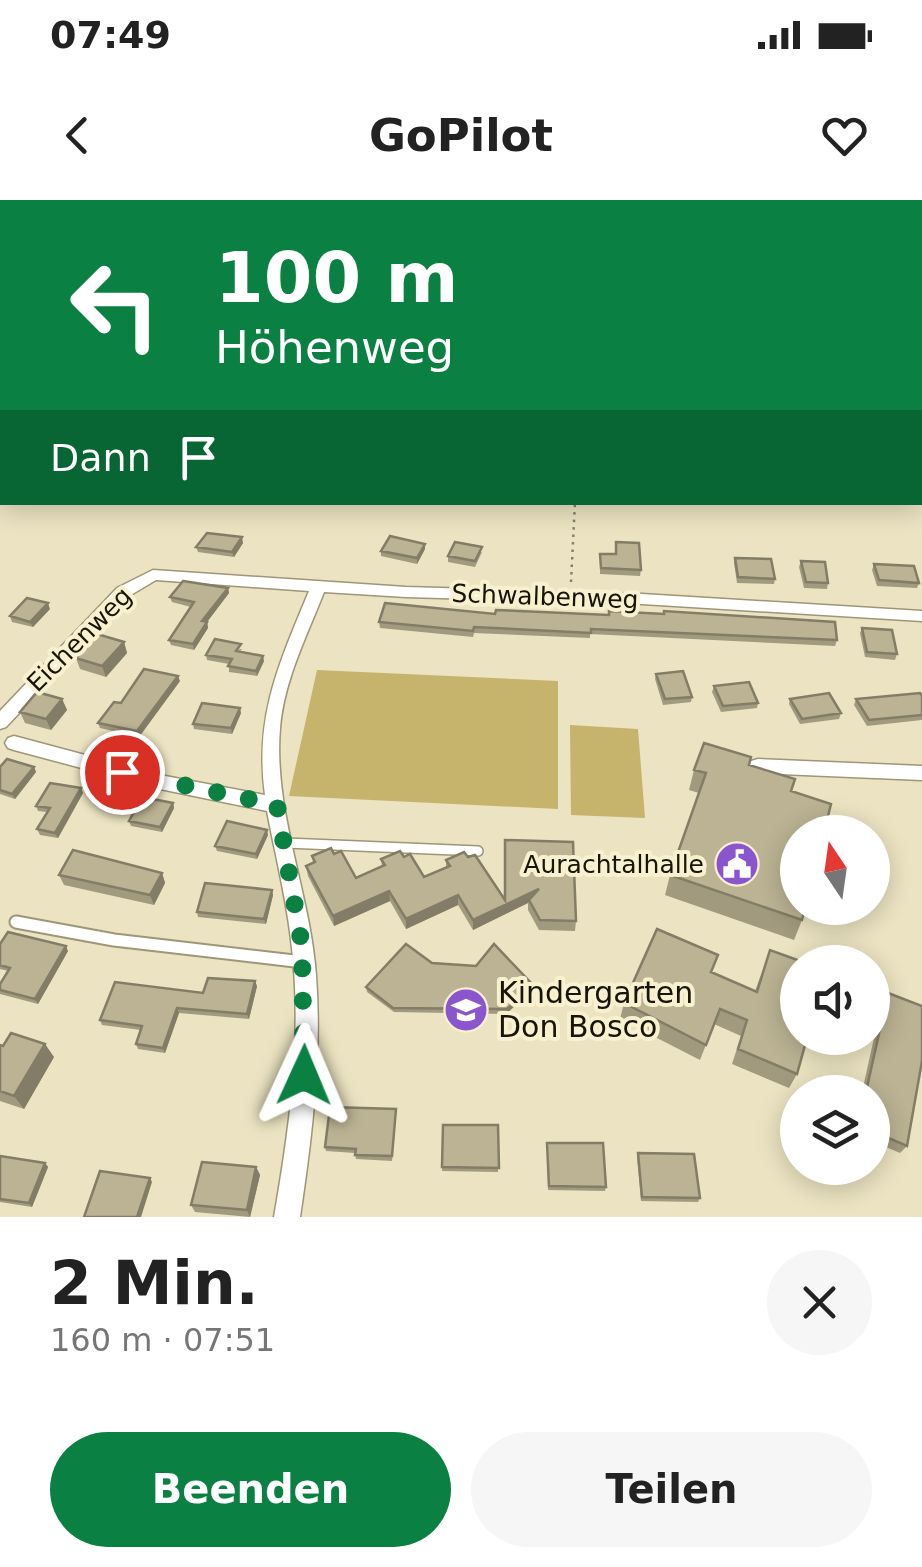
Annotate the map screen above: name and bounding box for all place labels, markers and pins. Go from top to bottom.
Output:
pin [80,730,165,815]
public building icon: Aurachtalhalle [714,841,760,887]
place label: Aurachtalhalle [523,850,704,879]
place label: Kindergarten Don Bosco [498,975,693,1044]
school or university icon: Kindergarten Don Bosco [443,987,489,1033]

